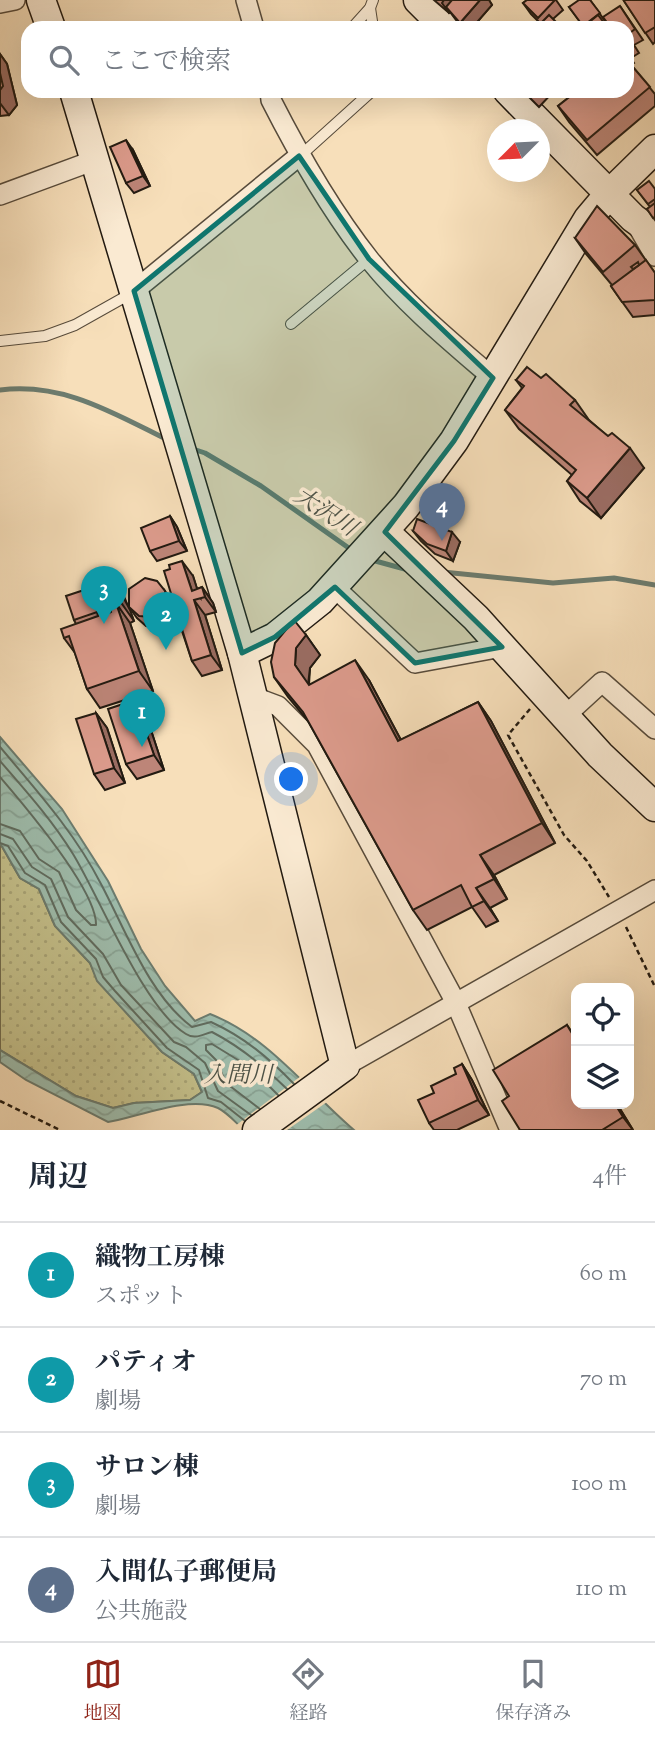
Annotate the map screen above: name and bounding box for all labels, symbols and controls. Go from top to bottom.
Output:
search box [21,21,634,98]
icon: search [45,41,83,79]
text: ここで検索 [101,44,231,81]
north arrow [487,119,550,182]
water label: 大沢川 [287,480,365,547]
pin: 4 [419,483,465,541]
pin: 3 [81,566,127,624]
pin: 2 [143,592,189,650]
pin: 1 [119,689,165,747]
your location [274,762,308,796]
map controls [571,983,634,1109]
button: locate [571,983,634,1046]
button: layers [571,1046,634,1109]
water label: 入間川 [204,1060,276,1093]
text: 周辺 [28,1157,88,1200]
text: 4件 [592,1161,627,1194]
text: 織物工房棟 [95,1240,225,1277]
text: 1 [47,1258,55,1291]
text: 60 m [579,1258,627,1291]
text: スポット [95,1281,187,1314]
text: パティオ [95,1345,197,1382]
text: 2 [46,1363,56,1396]
text: 70 m [580,1363,627,1396]
text: 劇場 [95,1386,141,1419]
text: サロン棟 [95,1450,199,1487]
text: 3 [46,1468,56,1501]
text: 100 m [571,1468,627,1501]
text: 劇場 [95,1491,141,1524]
text: 入間仏子郵便局 [95,1555,277,1592]
text: 4 [45,1573,57,1606]
text: 110 m [576,1573,627,1606]
text: 公共施設 [95,1596,187,1629]
tab: 地図 [84,1655,122,1728]
tab: 経路 [289,1655,327,1728]
tab: 保存済み [495,1655,571,1728]

